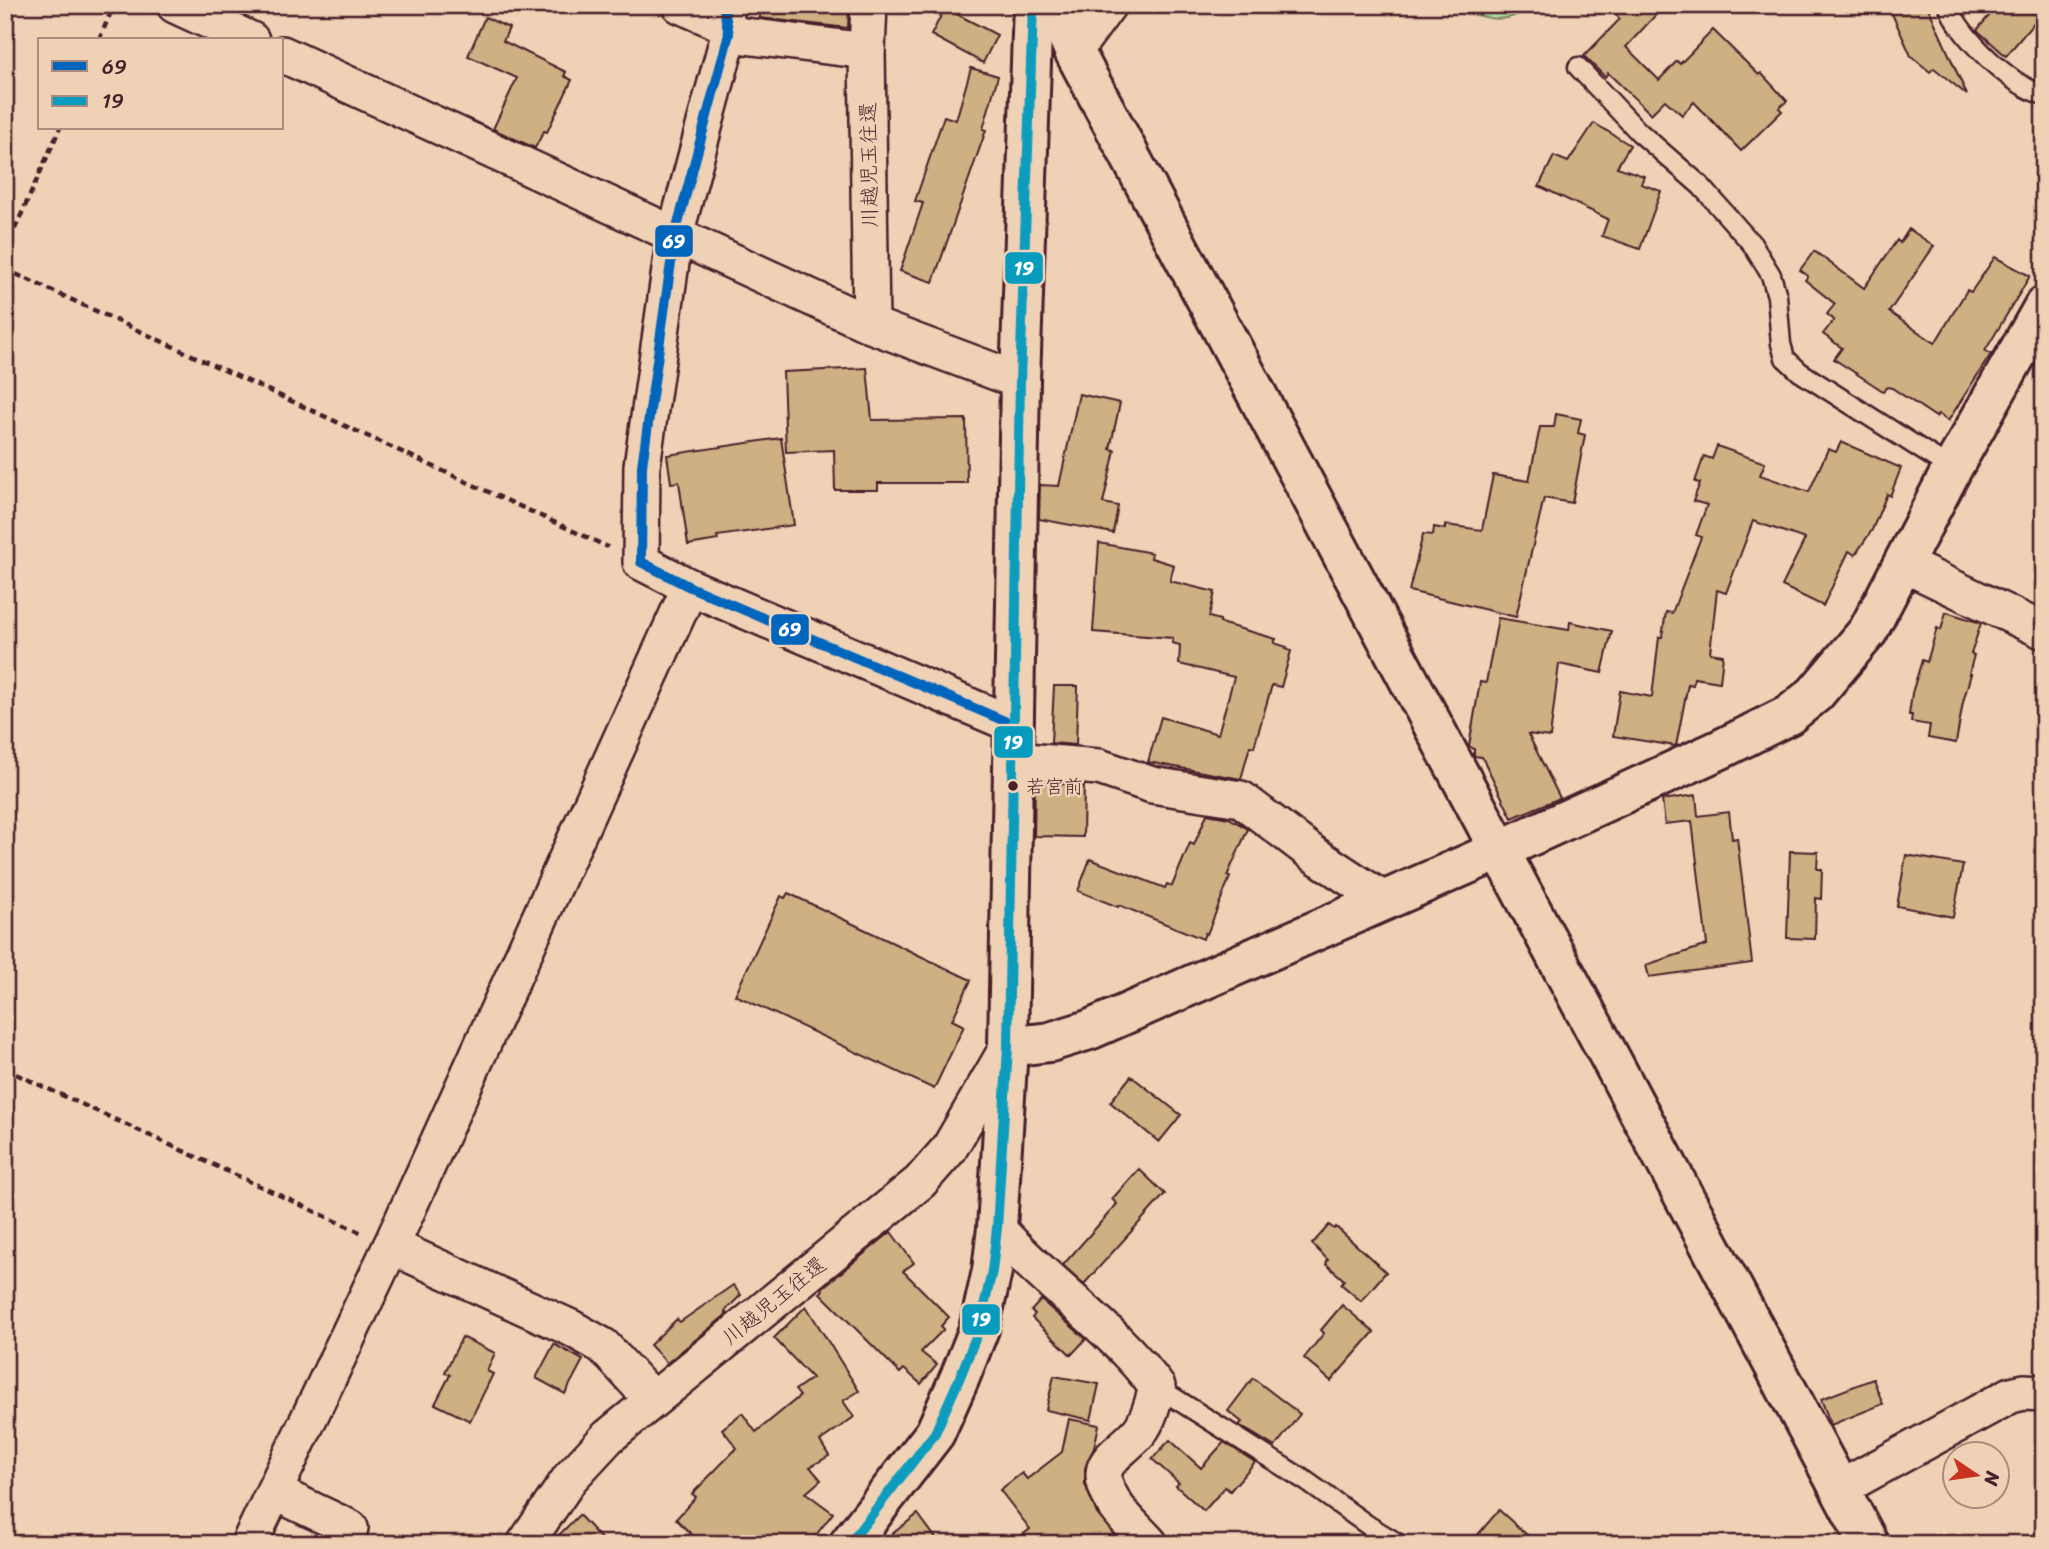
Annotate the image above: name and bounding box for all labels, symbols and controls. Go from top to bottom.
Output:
legend [38,38,284,130]
text: 69 [102,48,127,86]
text: 19 [102,82,124,120]
street label: 川越児玉往還 [849,102,889,228]
line badge: 69 [654,224,694,258]
text: 69 [662,225,686,258]
line badge: 19 [1004,251,1044,285]
text: 19 [1014,252,1034,285]
line badge: 69 [770,613,810,646]
text: 69 [778,613,802,646]
line badge: 19 [993,725,1034,759]
text: 19 [1003,726,1023,759]
place label: 若宮前 [1026,770,1083,803]
marker: 若宮前 [1006,779,1020,793]
street label: 川越児玉往還 [713,1247,835,1355]
line badge: 19 [961,1303,1001,1336]
text: 19 [971,1303,991,1336]
north arrow [1940,1440,2010,1510]
text: N [1974,1468,2010,1490]

